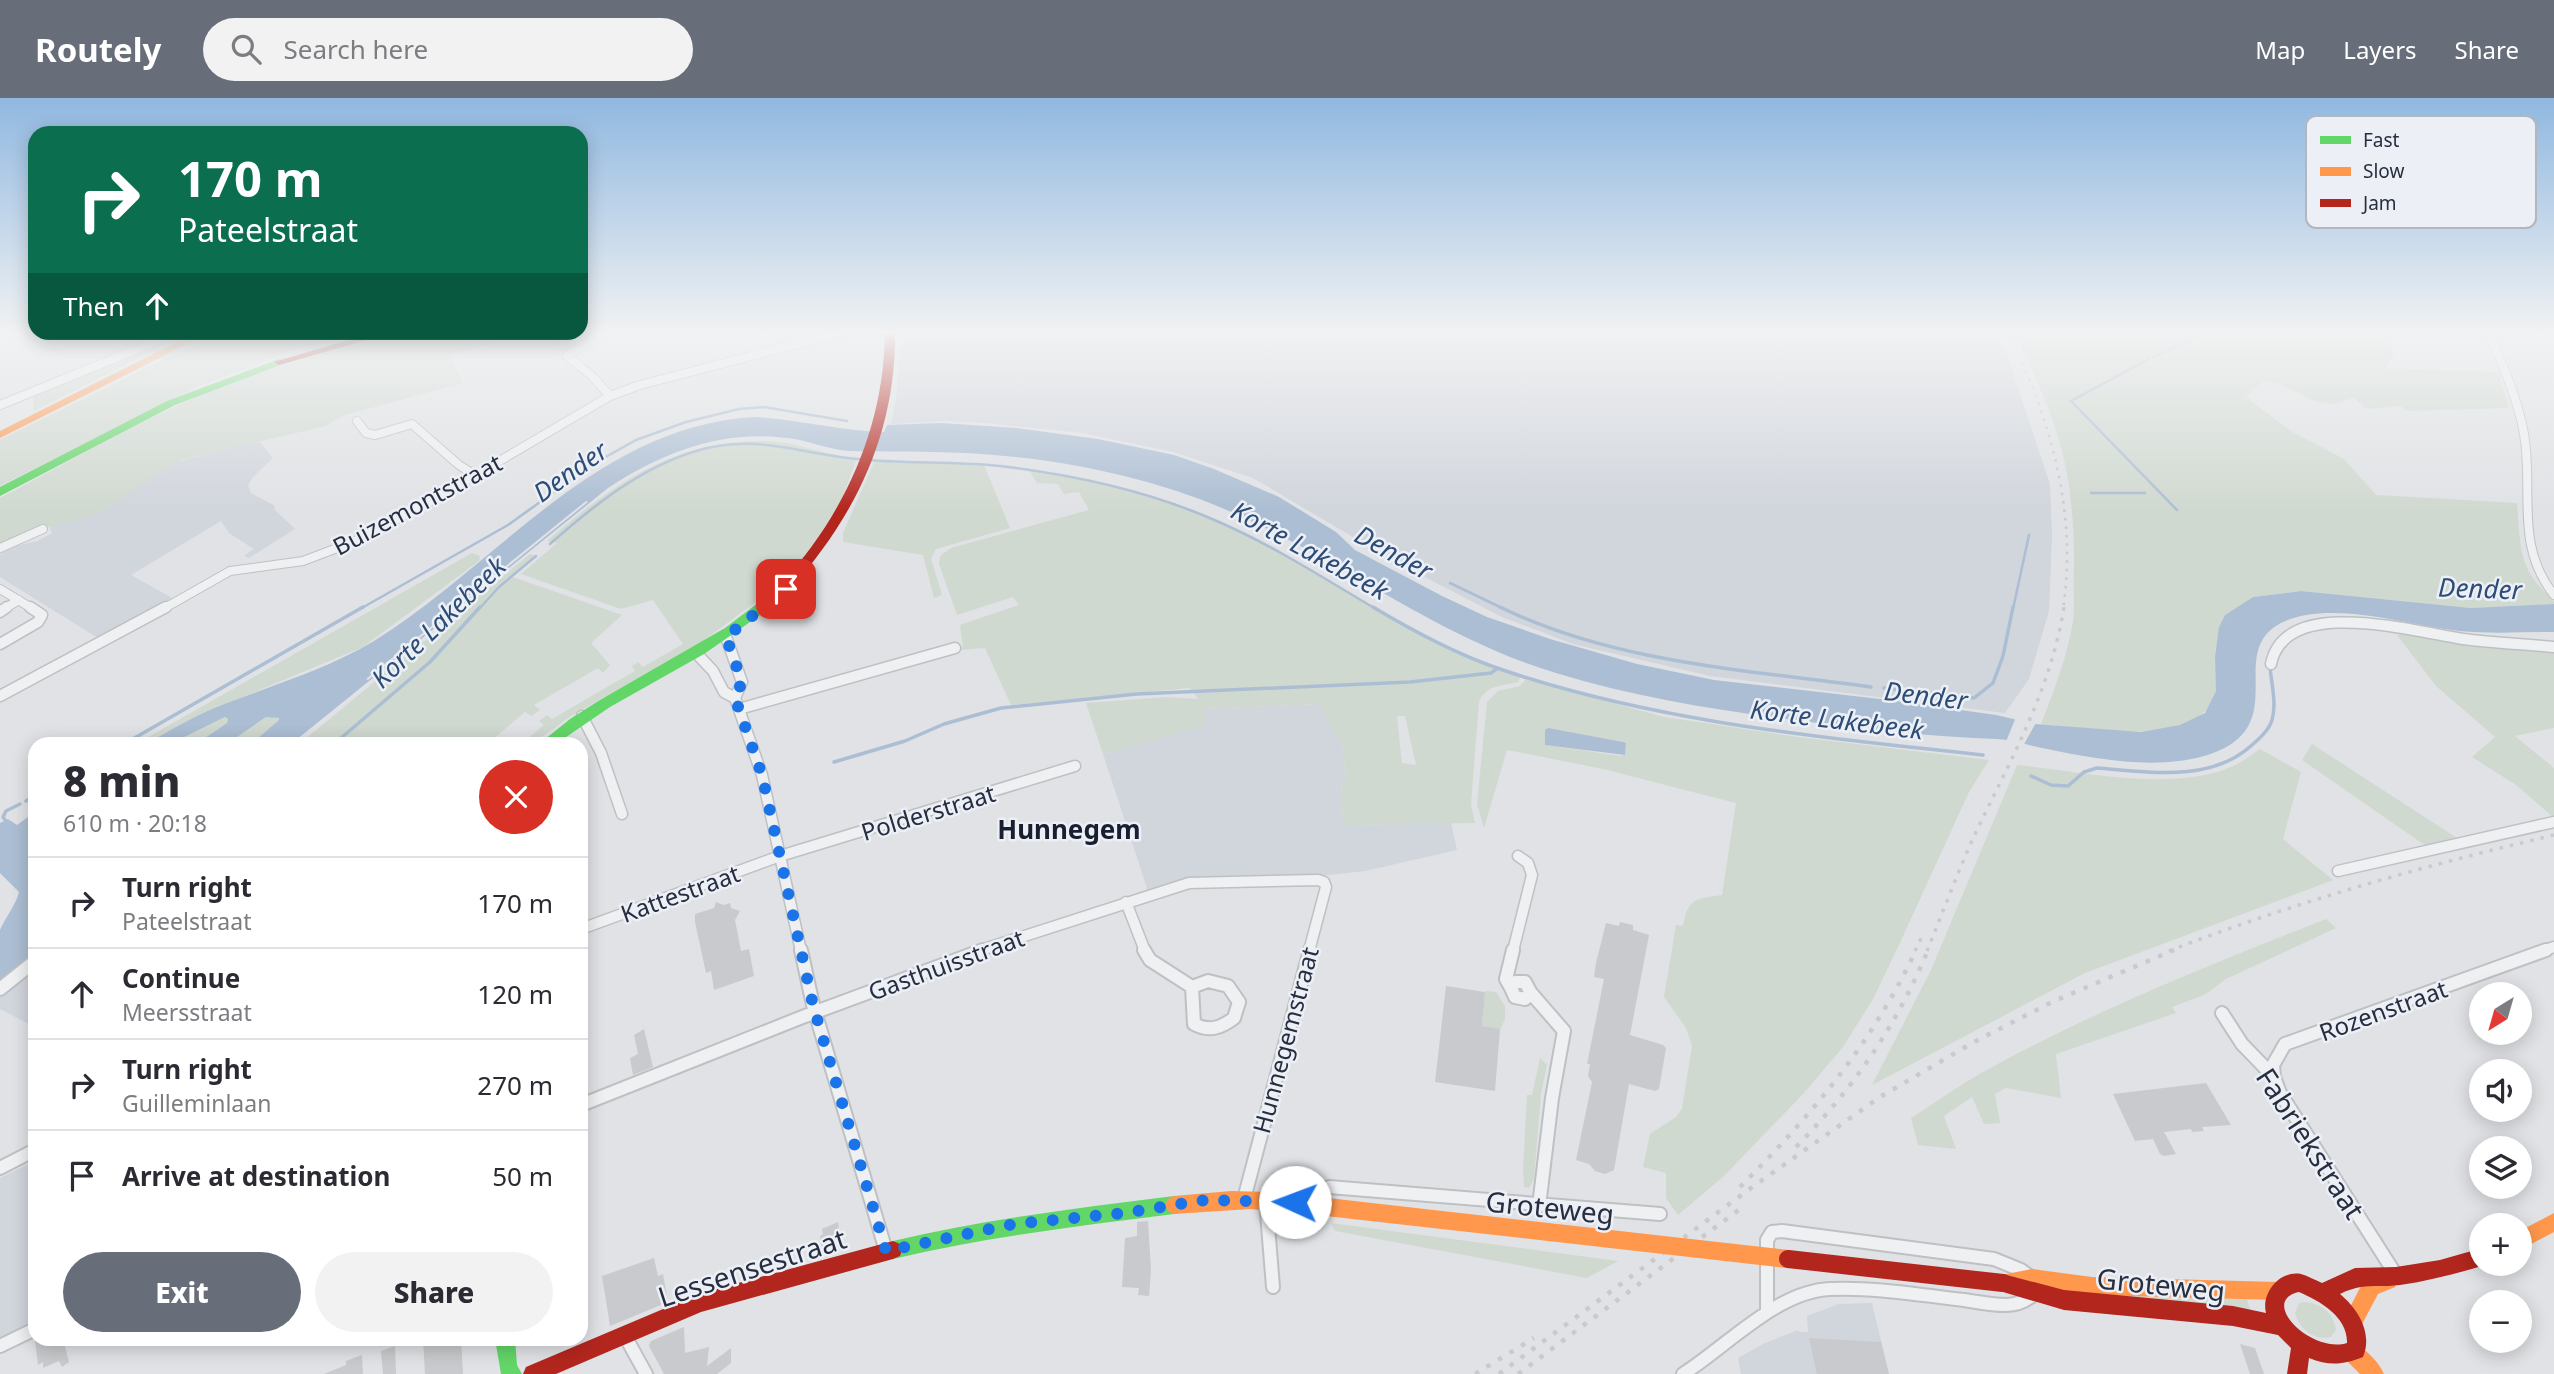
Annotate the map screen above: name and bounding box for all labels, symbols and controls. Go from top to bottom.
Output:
search box [203,18,693,81]
text: Routely [35,27,161,72]
icon: search [227,30,265,68]
text: Search here [283,31,428,67]
text: Map [2255,33,2305,66]
text: Layers [2343,33,2417,66]
text: Share [2455,33,2519,66]
legend [2306,116,2536,228]
text: Fast [2363,127,2400,153]
text: 170 m [178,145,323,211]
icon: right [63,154,154,245]
text: Slow [2363,158,2404,184]
text: Jam [2361,190,2397,216]
text: Pateelstraat [178,208,358,251]
icon: ahead [138,287,176,325]
text: Then [63,288,124,324]
water label: Dender [525,431,616,510]
street label: Buizemontstraat [327,445,508,562]
water label: Korte Lakebeek [1225,492,1396,609]
water label: Dender [1349,516,1441,589]
water label: Korte Lakebeek [363,548,514,696]
pin [756,559,816,619]
water label: Dender [2438,569,2524,608]
icon: arrive [767,570,805,608]
water label: Dender [1882,672,1971,718]
water label: Korte Lakebeek [1748,691,1927,748]
text: 8 min [63,752,180,809]
button: close [479,760,553,834]
street label: Polderstraat [857,776,999,848]
text: 610 m · 20:18 [63,807,207,839]
district label: Hunnegem [997,811,1141,847]
street label: Kattestraat [616,856,744,930]
text: Turn right [122,869,252,905]
icon: right [63,884,101,922]
text: 170 m [477,885,553,921]
text: Pateelstraat [122,905,251,937]
street label: Gasthuisstraat [863,920,1029,1007]
street label: Hunnegemstraat [1244,943,1326,1137]
text: Continue [122,960,240,996]
street label: Rozenstraat [2314,971,2452,1048]
icon: ahead [63,975,101,1013]
text: 120 m [477,976,553,1012]
north arrow [2469,982,2532,1045]
map controls [2469,982,2532,1353]
text: Meersstraat [122,996,252,1028]
text: Turn right [122,1051,252,1087]
button: sound [2469,1059,2532,1122]
street label: Fabriekstraat [2248,1060,2374,1226]
icon: right [63,1066,101,1104]
text: 270 m [477,1067,553,1103]
text: Guilleminlaan [122,1087,271,1119]
button: layers [2469,1136,2532,1199]
icon: arrive [63,1157,101,1195]
text: Arrive at destination [122,1158,391,1194]
text: 50 m [492,1158,553,1194]
position arrow [1258,1165,1332,1239]
street label: Groteweg [1484,1181,1616,1233]
button: + [2469,1213,2532,1276]
street label: Lessensestraat [653,1219,851,1315]
button: Exit [63,1252,301,1332]
button: Share [315,1252,553,1332]
street label: Groteweg [2095,1258,2227,1310]
button: − [2469,1290,2532,1353]

